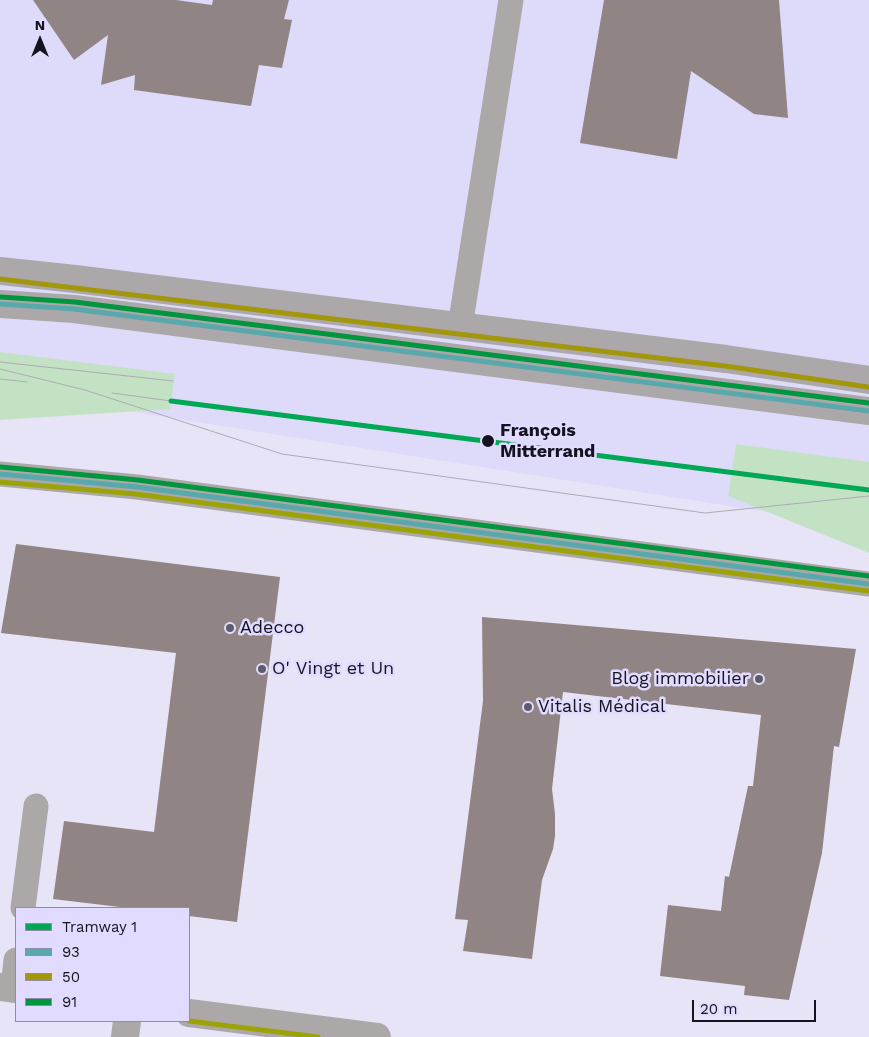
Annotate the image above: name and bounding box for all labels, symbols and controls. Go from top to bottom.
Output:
north arrow [15,15,65,65]
text: N [35,17,45,33]
place label: François Mitterrand [500,420,595,462]
marker: François Mitterrand [480,433,496,449]
place label: Adecco [240,617,304,639]
marker: Adecco [224,622,236,634]
place label: O' Vingt et Un [272,658,394,680]
marker: O' Vingt et Un [256,663,268,675]
place label: Blog immobilier [611,668,749,690]
marker: Blog immobilier [753,673,765,685]
place label: Vitalis Médical [538,696,666,718]
marker: Vitalis Médical [522,701,534,713]
legend [15,907,190,1022]
text: Tramway 1 [62,918,137,936]
text: 93 [62,943,80,961]
text: 50 [62,968,80,986]
scale bar [694,990,818,1022]
text: 91 [62,993,77,1011]
text: 20 m [700,1000,738,1018]

